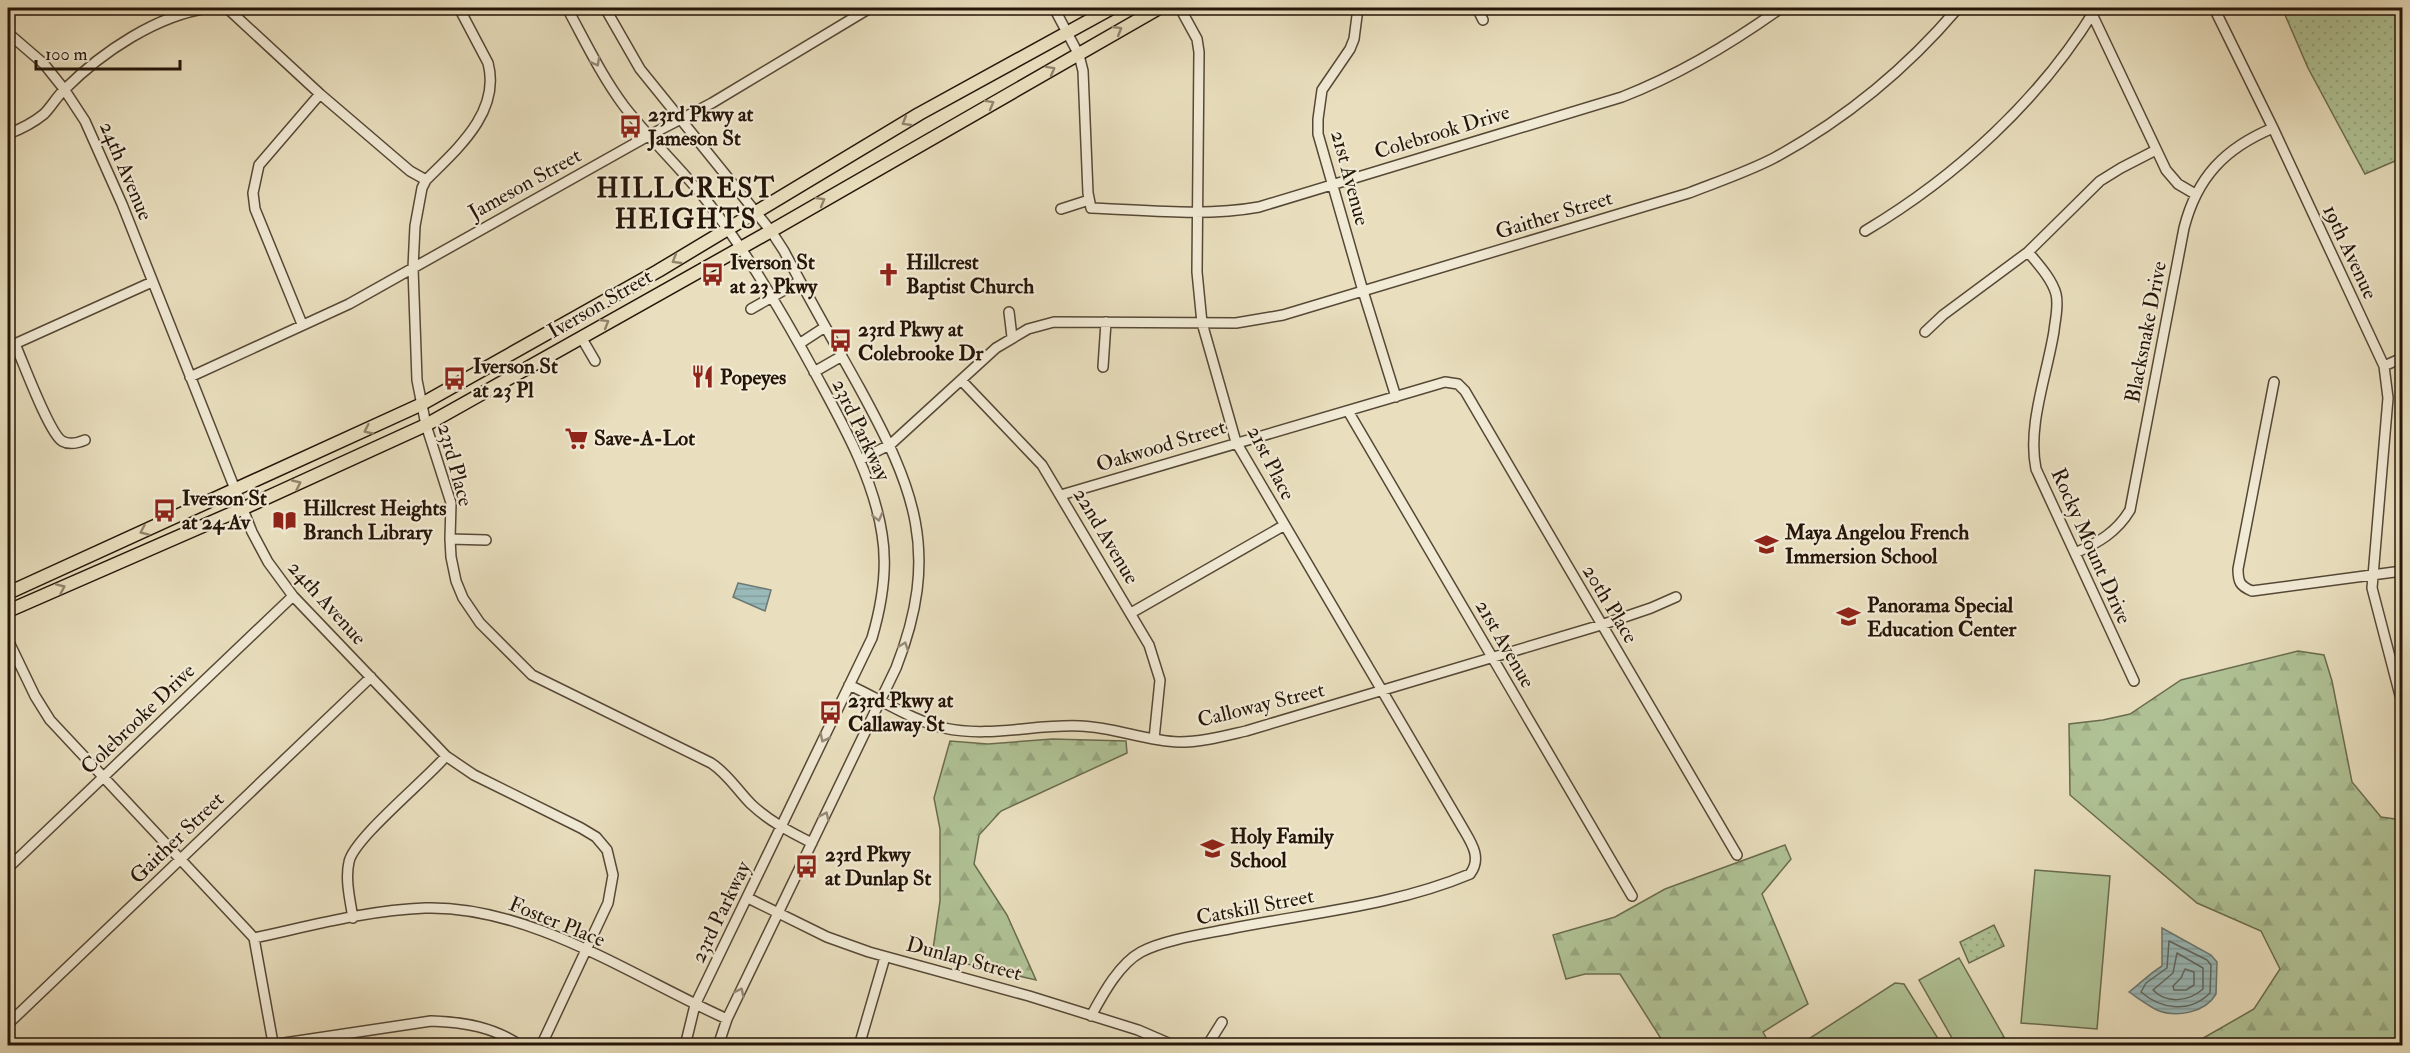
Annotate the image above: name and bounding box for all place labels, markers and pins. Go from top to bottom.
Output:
place label: 23rd Pkwy at Jameson St [647,101,754,152]
bus stop icon: 23rd Pkwy at Jameson St [617,113,643,139]
place label: Iverson St at 23 Pkwy [730,249,818,300]
place label: Hillcrest Baptist Church [906,249,1034,300]
bus stop icon: Iverson St at 23 Pkwy [699,261,725,287]
church icon: Hillcrest Baptist Church [875,261,901,287]
place label: 23rd Pkwy at Colebrooke Dr [858,316,985,367]
bus stop icon: 23rd Pkwy at Colebrooke Dr [827,328,853,354]
place label: Iverson St at 23 Pl [473,353,558,404]
restaurant icon: Popeyes [689,364,715,390]
place label: Popeyes [720,364,786,391]
bus stop icon: Iverson St at 23 Pl [442,365,468,391]
supermarket icon: Save-A-Lot [563,425,589,451]
place label: Save-A-Lot [594,425,695,452]
place label: Iverson St at 24 Av [182,485,267,536]
place label: Hillcrest Heights Branch Library [303,495,446,546]
bus stop icon: Iverson St at 24 Av [151,497,177,523]
library icon: Hillcrest Heights Branch Library [272,507,298,533]
place label: Maya Angelou French Immersion School [1784,519,1969,570]
school or university icon: Maya Angelou French Immersion School [1754,531,1780,557]
place label: Panorama Special Education Center [1867,592,2018,643]
school or university icon: Panorama Special Education Center [1836,604,1862,630]
place label: 23rd Pkwy at Callaway St [848,687,954,738]
bus stop icon: 23rd Pkwy at Callaway St [817,699,843,725]
place label: Holy Family School [1230,823,1334,874]
school or university icon: Holy Family School [1199,835,1225,861]
place label: 23rd Pkwy at Dunlap St [825,841,931,892]
bus stop icon: 23rd Pkwy at Dunlap St [794,853,820,879]

